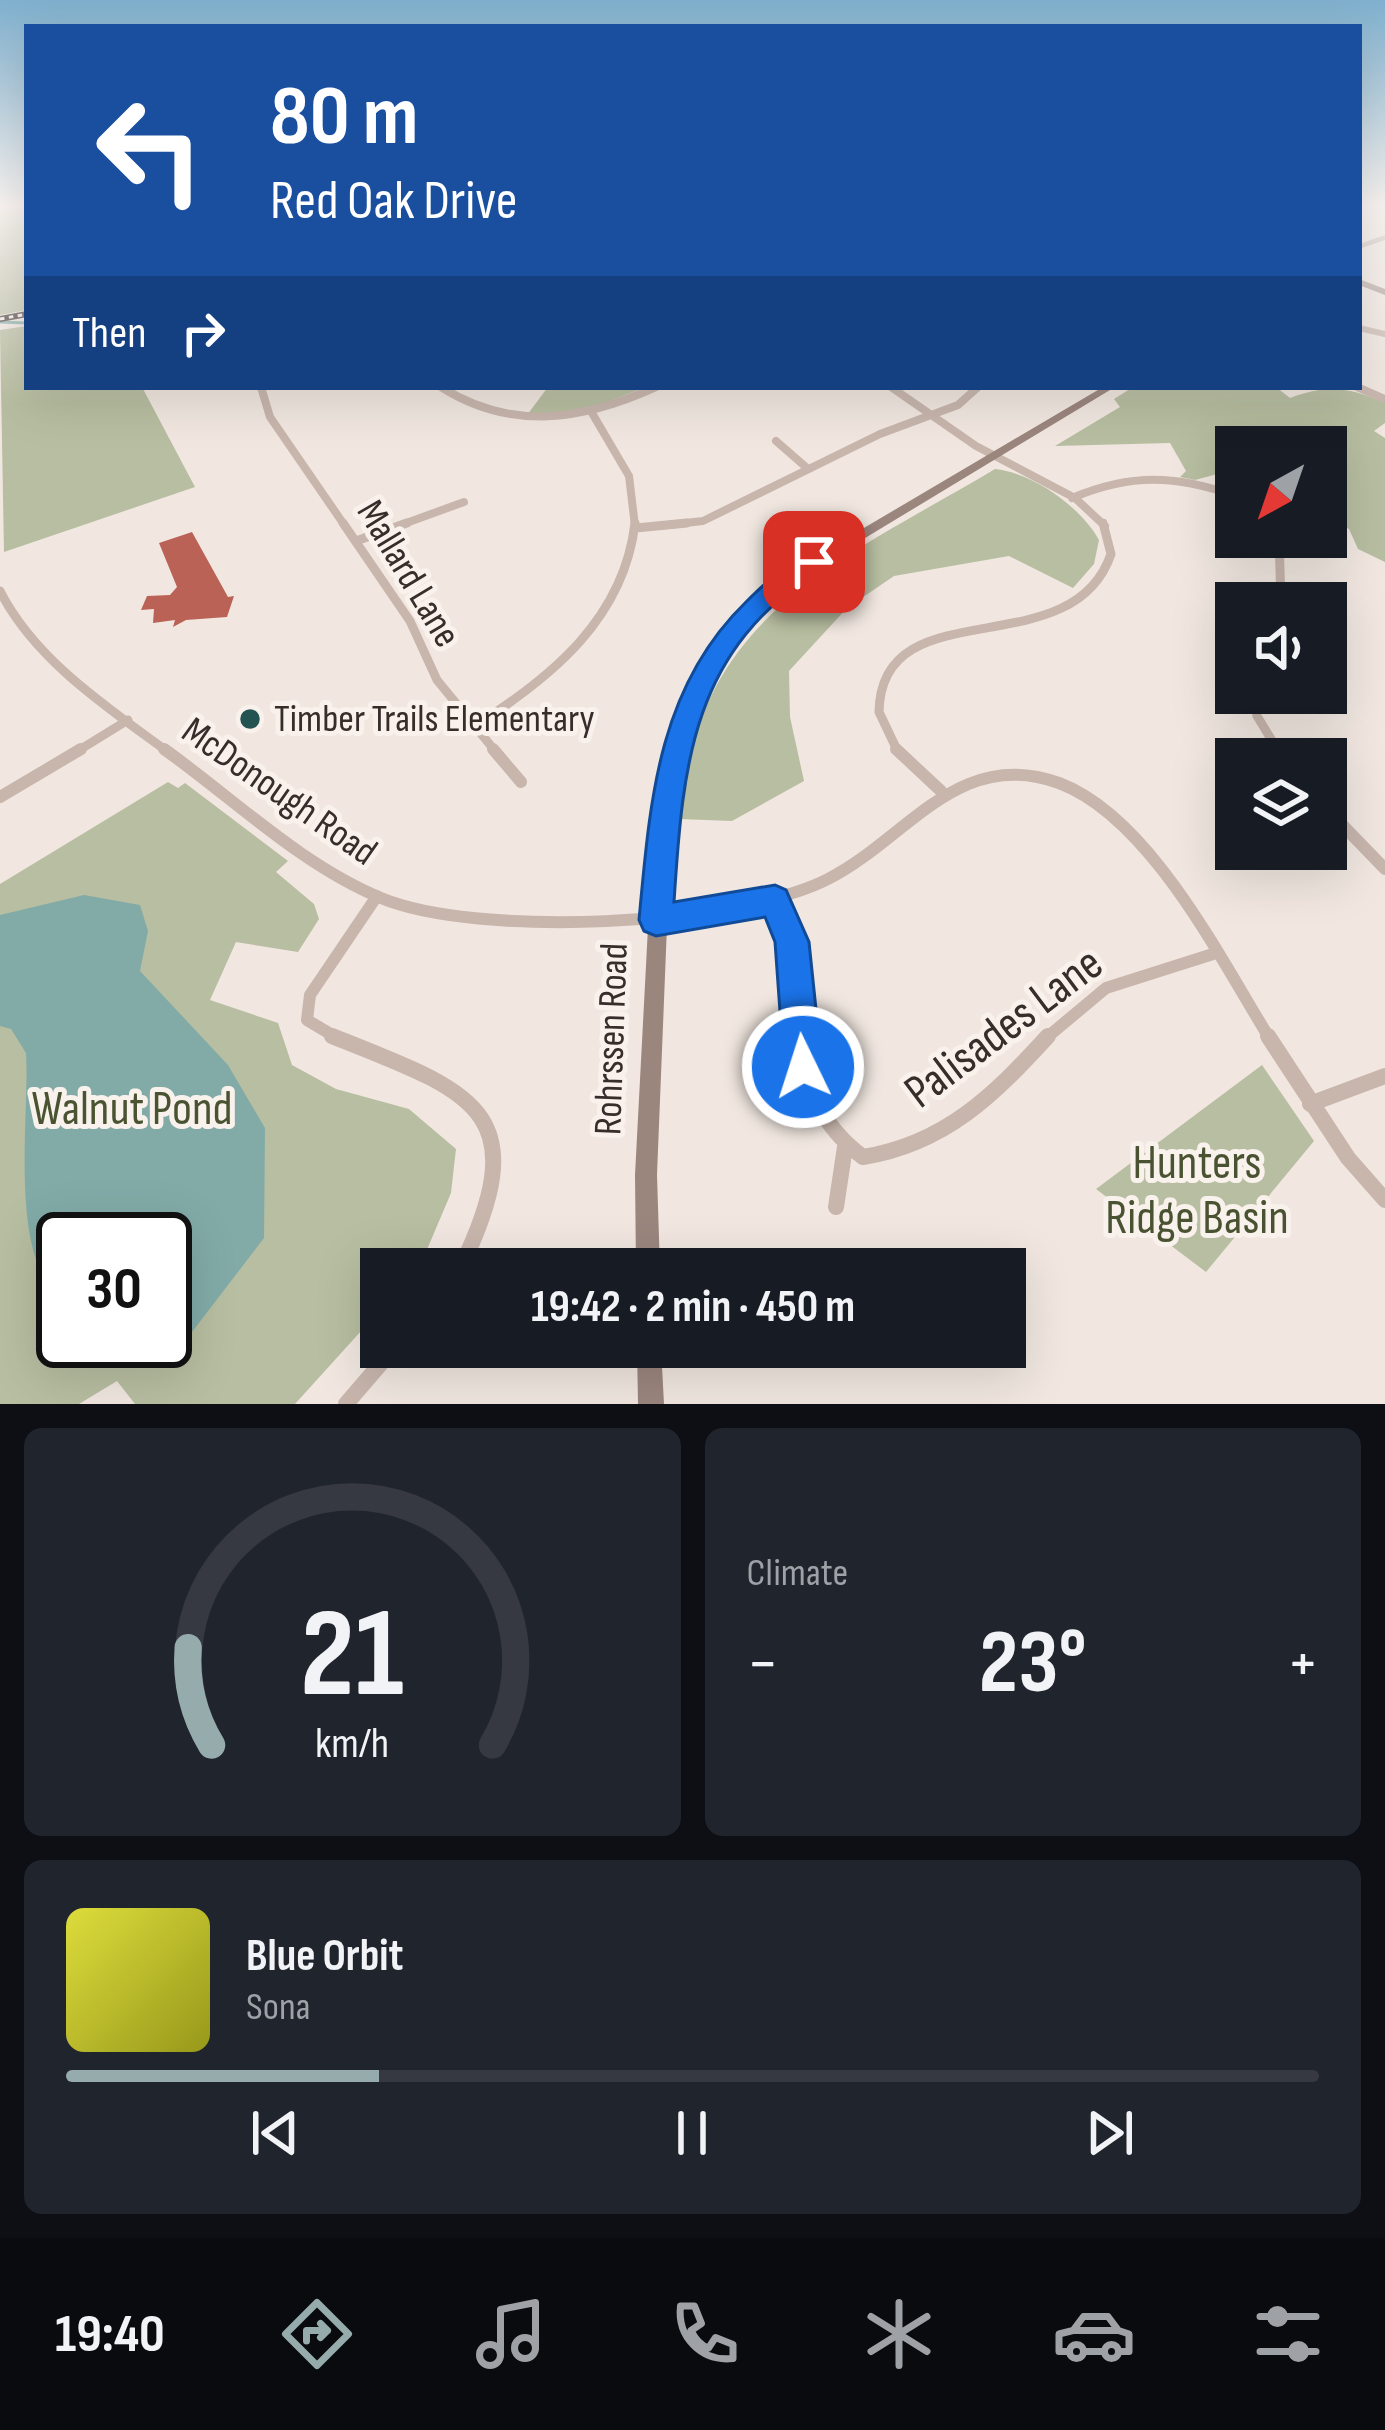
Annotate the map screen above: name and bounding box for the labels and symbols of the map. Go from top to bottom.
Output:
north arrow [1215,426,1347,558]
street label: Mallard Lane [346,492,470,656]
pin [763,511,865,613]
place label: Timber Trails Elementary [274,696,595,743]
marker: Timber Trails Elementary [237,706,263,732]
street label: McDonough Road [173,708,385,876]
street label: Palisades Lane [894,935,1114,1121]
street label: Rohrssen Road [585,942,639,1136]
position arrow [740,1004,866,1130]
park label: Walnut Pond [32,1081,232,1138]
park label: Hunters Ridge Basin [1105,1135,1289,1247]
speed limit sign: 30 [36,1212,192,1368]

